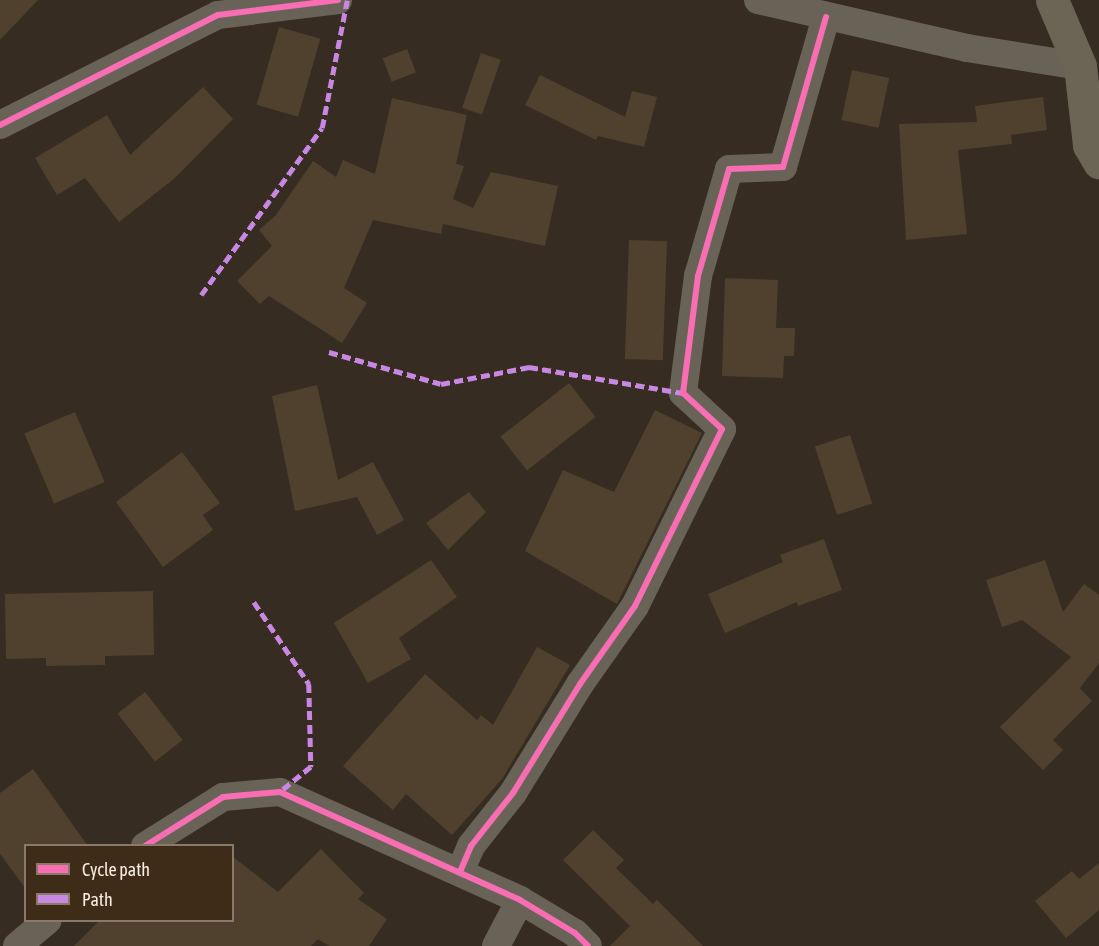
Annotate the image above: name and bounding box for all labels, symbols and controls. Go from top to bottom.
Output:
legend [24,844,234,922]
text: Cycle path [82,859,150,880]
text: Path [82,889,113,910]

